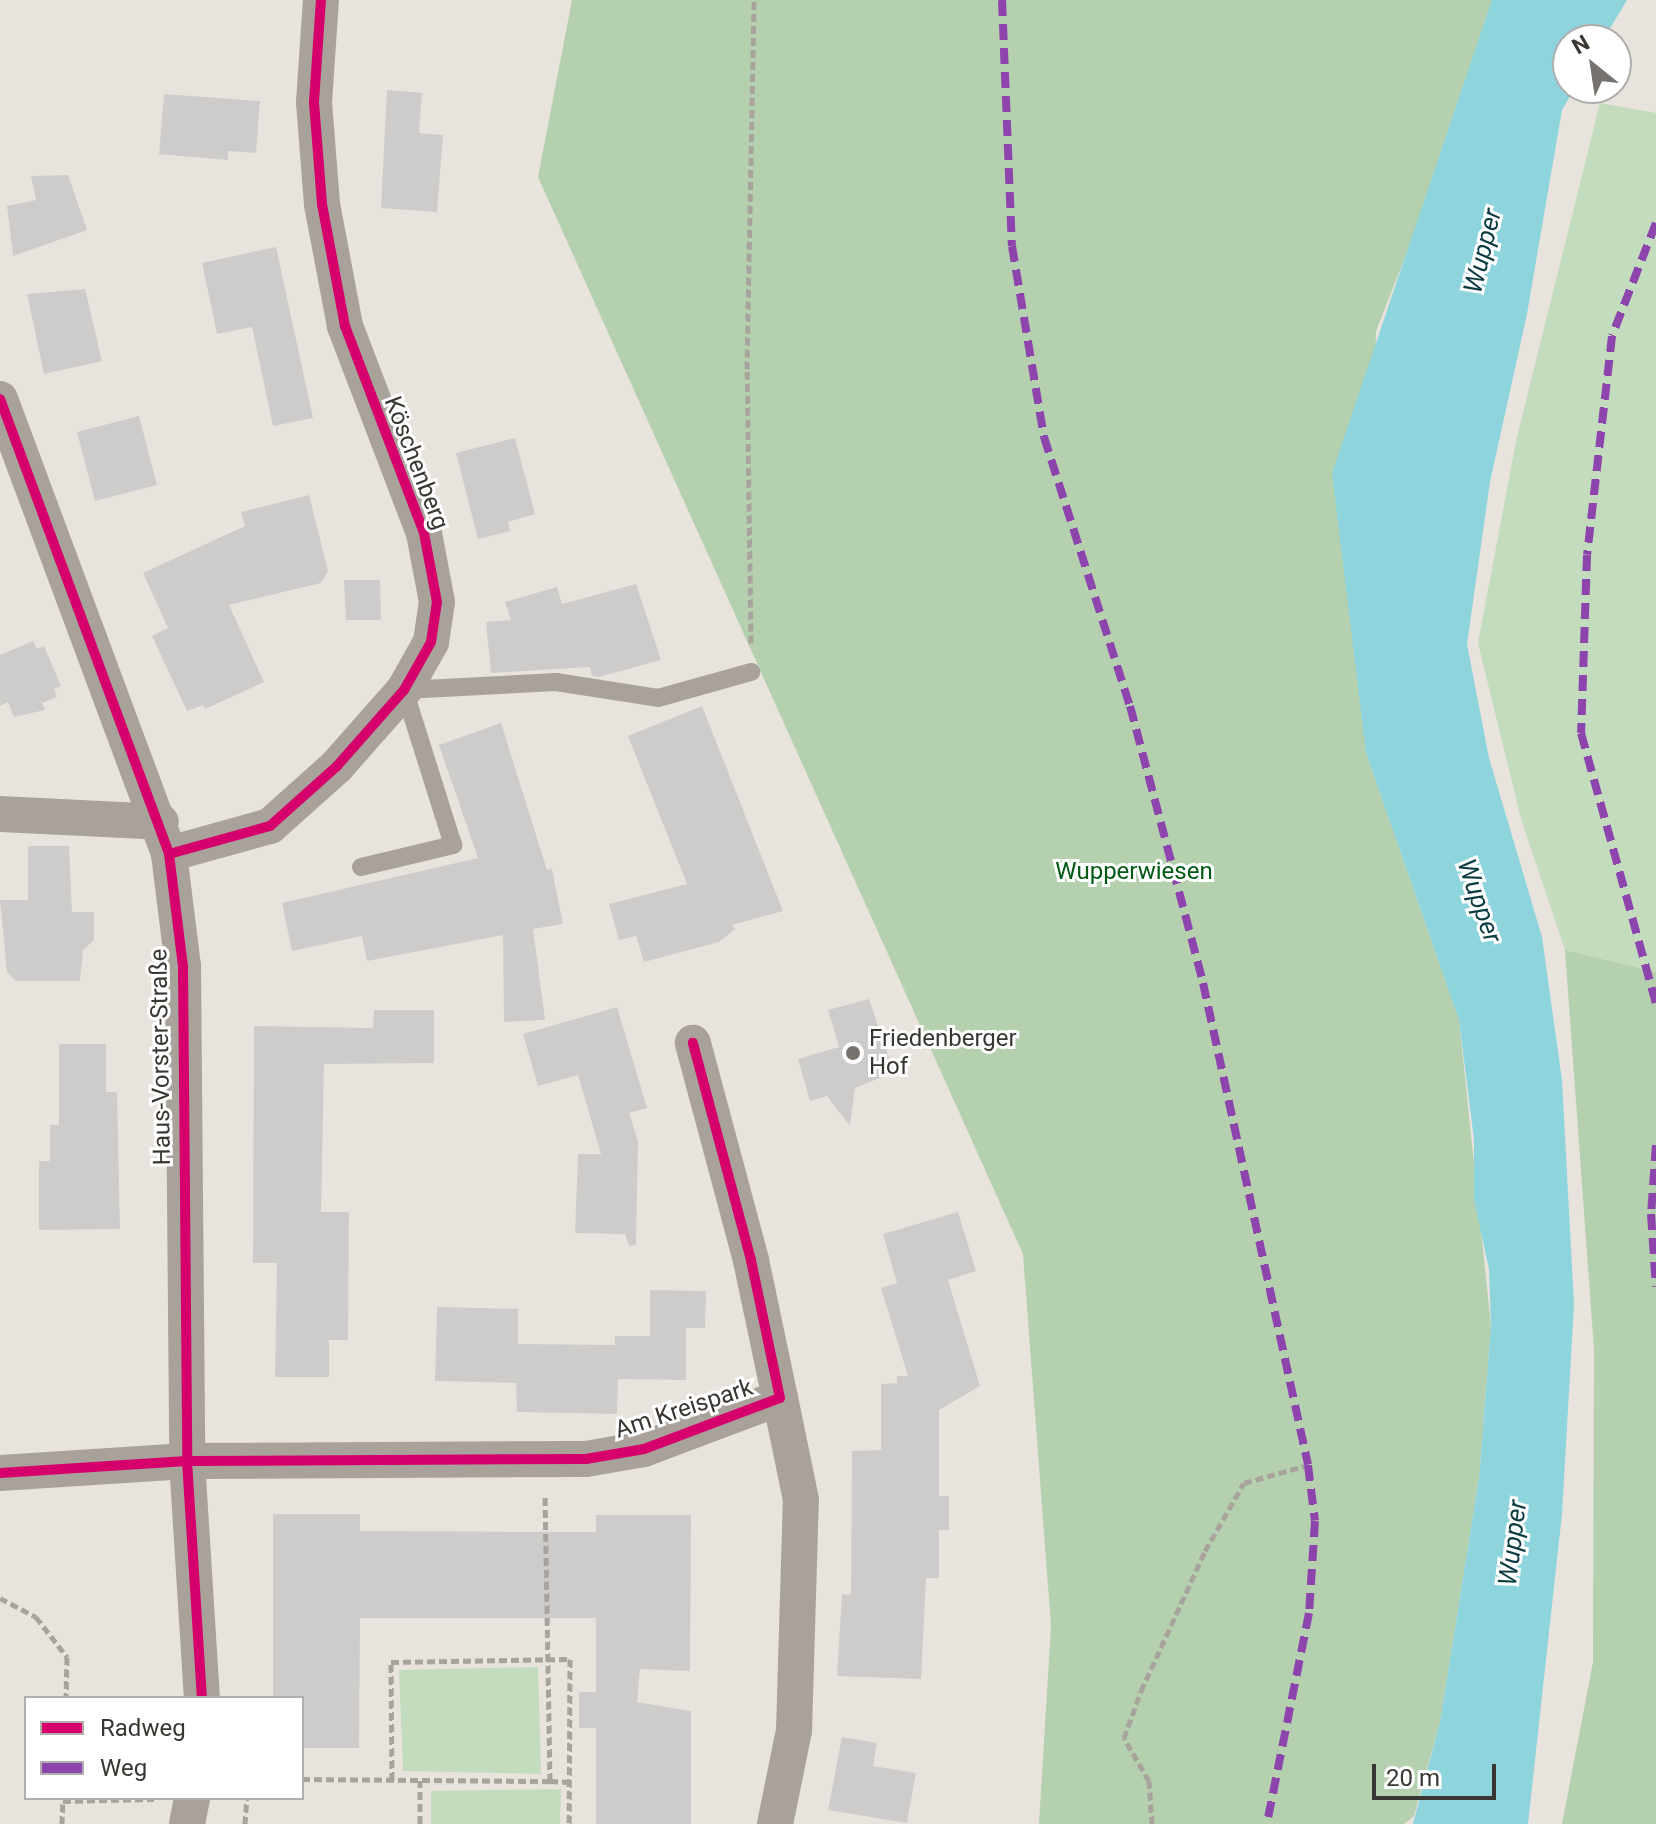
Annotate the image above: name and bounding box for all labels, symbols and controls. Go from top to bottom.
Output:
north arrow [1552,24,1632,104]
text: N [1568,30,1594,59]
water label: Wupper [1457,205,1509,297]
street label: Köschenberg [377,392,455,534]
water label: Wupper [1450,855,1508,947]
park label: Wupperwiesen [1055,858,1213,886]
street label: Haus-Vorster-Straße [145,948,177,1166]
place label: Friedenberger Hof [869,1025,1017,1081]
marker: Friedenberger Hof [844,1044,862,1062]
street label: Am Kreispark [611,1373,757,1445]
water label: Wupper [1492,1498,1534,1588]
legend [24,1696,304,1800]
text: Radweg [100,1714,186,1742]
scale bar [1376,1748,1500,1798]
text: Weg [100,1754,147,1782]
text: 20 m [1386,1764,1440,1792]

